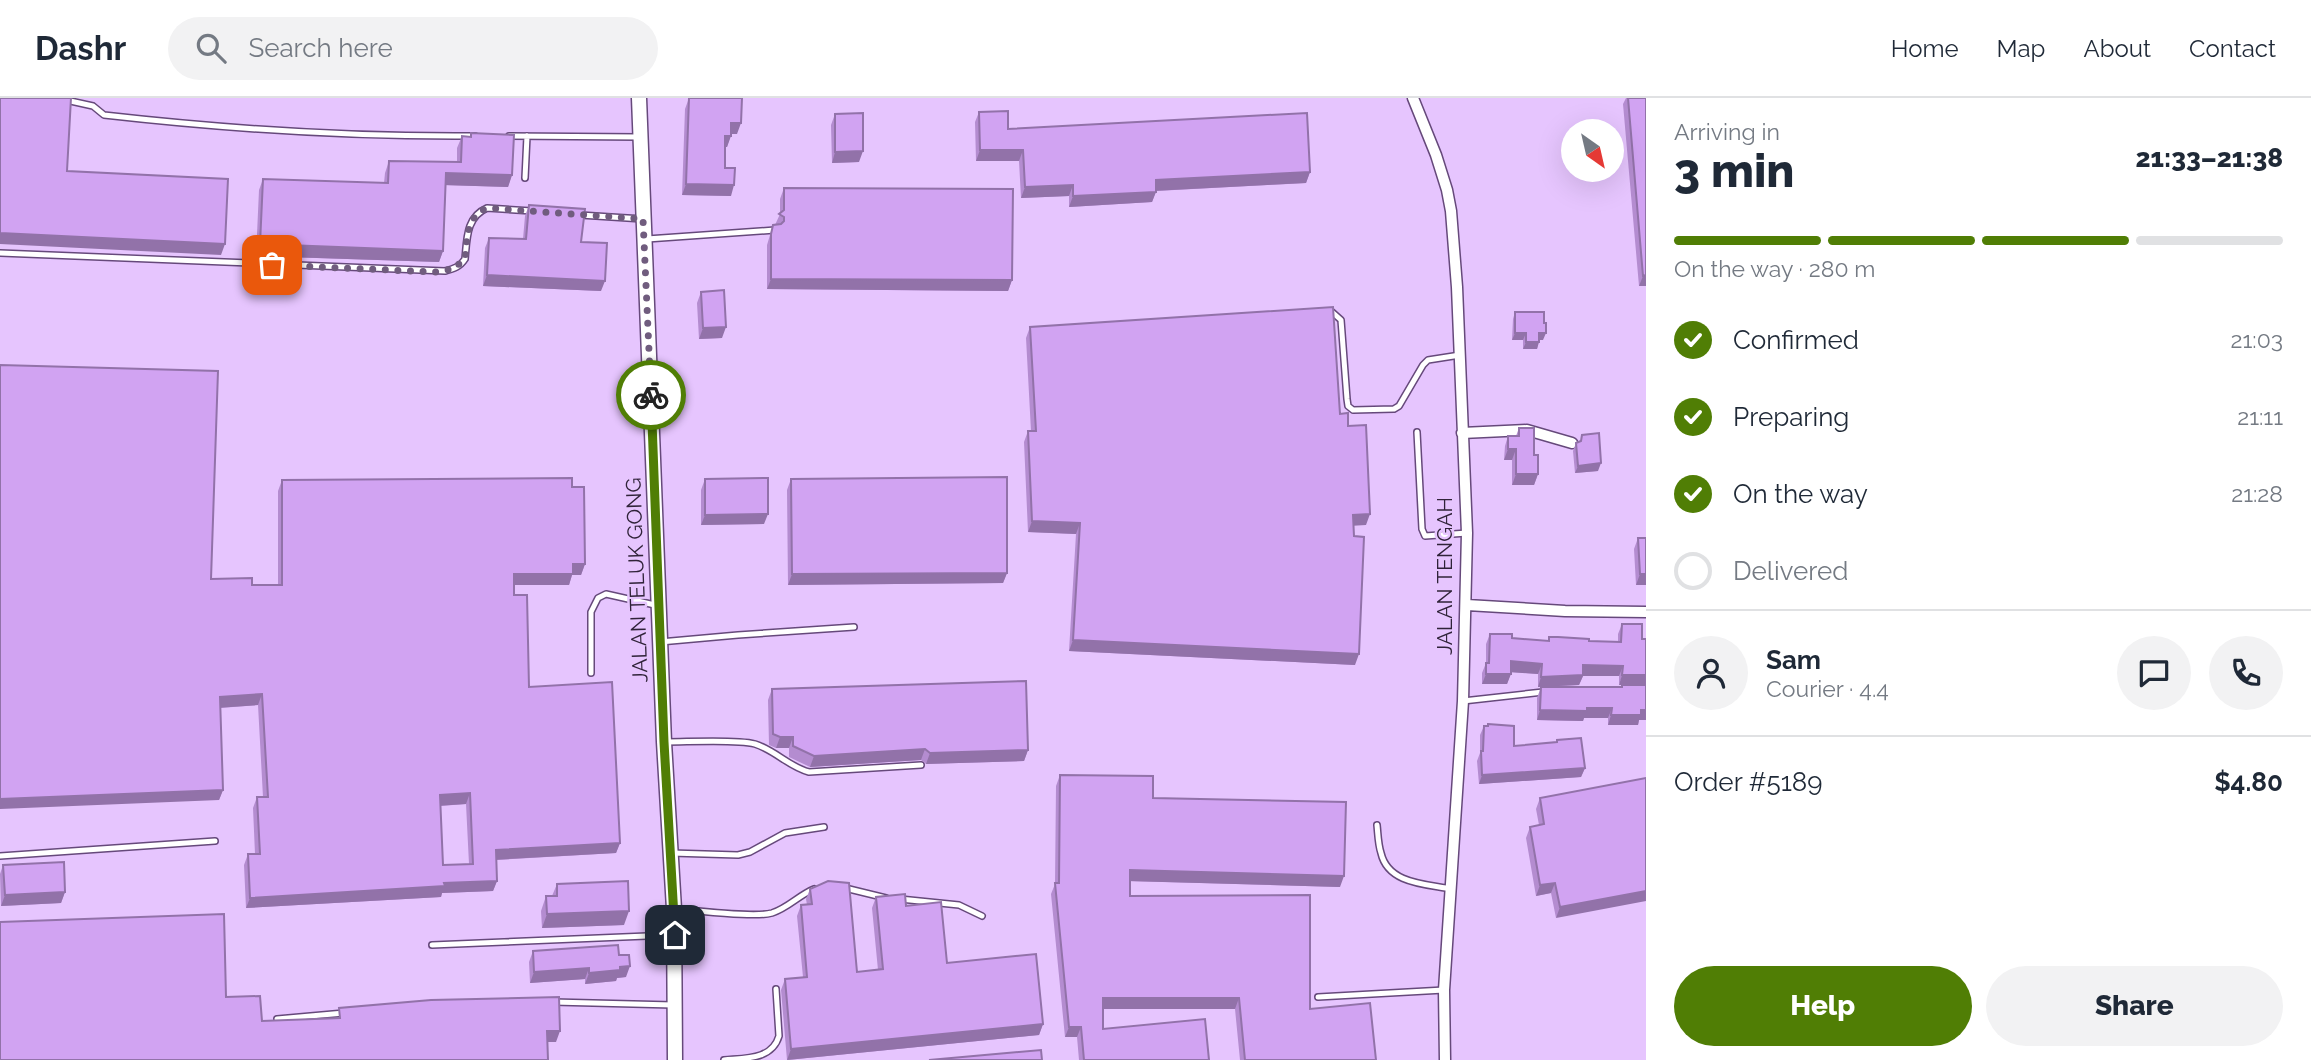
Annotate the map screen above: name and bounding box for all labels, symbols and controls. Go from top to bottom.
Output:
search box [168,17,658,80]
text: Dashr [35,29,126,68]
icon: search [192,29,230,67]
text: Search here [248,33,393,63]
text: Home [1891,34,1959,63]
text: Map [1997,34,2045,63]
text: About [2083,34,2151,63]
text: Contact [2189,34,2276,63]
text: Arriving in [1674,118,1780,145]
north arrow [1561,119,1624,182]
map controls [1561,119,1624,182]
text: 21:33–21:38 [2136,143,2283,173]
text: 3 min [1674,144,1794,198]
pin [242,235,302,295]
icon: bag [253,246,291,284]
text: On the way · 280 m [1674,255,1876,282]
icon: check [1674,321,1712,359]
text: Confirmed [1733,325,1859,355]
text: 21:03 [2230,326,2283,353]
courier [616,360,686,430]
icon: bike [632,376,670,414]
icon: check [1674,398,1712,436]
text: Preparing [1733,402,1849,432]
text: 21:11 [2237,403,2283,430]
icon: check [1674,475,1712,513]
street label: JALAN TELUK GONG [620,477,653,683]
text: On the way [1733,479,1868,509]
text: 21:28 [2231,480,2283,507]
street label: JALAN TENGAH [1432,497,1457,655]
text: Delivered [1733,556,1848,586]
button: person [1674,636,1748,710]
button: chat [2117,636,2191,710]
button: phone [2209,636,2283,710]
text: Sam [1766,645,1821,675]
text: Courier · 4.4 [1766,675,1889,702]
text: Order #5189 [1674,767,1822,797]
text: $4.80 [2214,767,2283,797]
pin [645,905,705,965]
icon: home [656,916,694,954]
button: Help [1674,966,1972,1046]
button: Share [1986,966,2283,1046]

